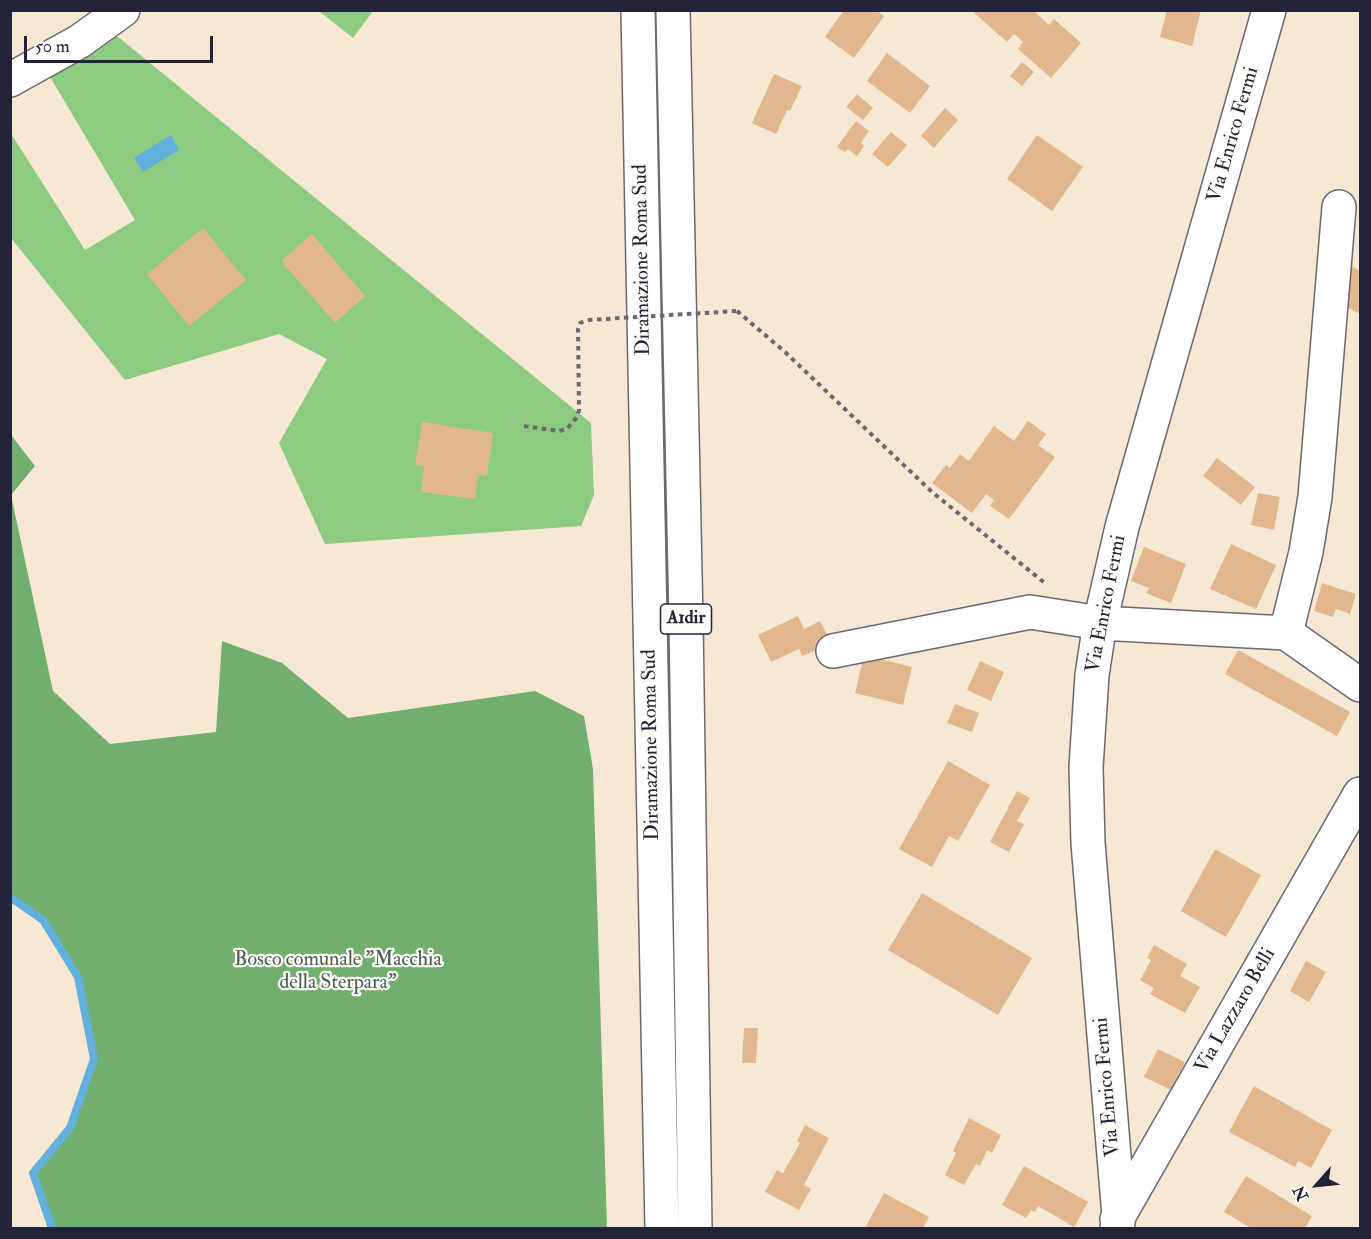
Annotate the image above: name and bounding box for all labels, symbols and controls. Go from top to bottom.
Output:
scale bar [27,24,216,62]
text: 50 m [35,35,70,58]
street label: Via Enrico Fermi [1203,65,1265,205]
street label: Diramazione Roma Sud [629,164,657,356]
street label: Via Enrico Fermi [1082,533,1132,675]
road number: A1dir [660,604,712,634]
street label: Diramazione Roma Sud [638,649,666,841]
street label: Via Lazzaro Belli [1191,944,1281,1078]
park label: Bosco comunale "Macchia della Sterpara" [234,949,442,996]
street label: Via Enrico Fermi [1090,1016,1126,1158]
north arrow [1287,1155,1347,1215]
text: N [1289,1182,1313,1204]

